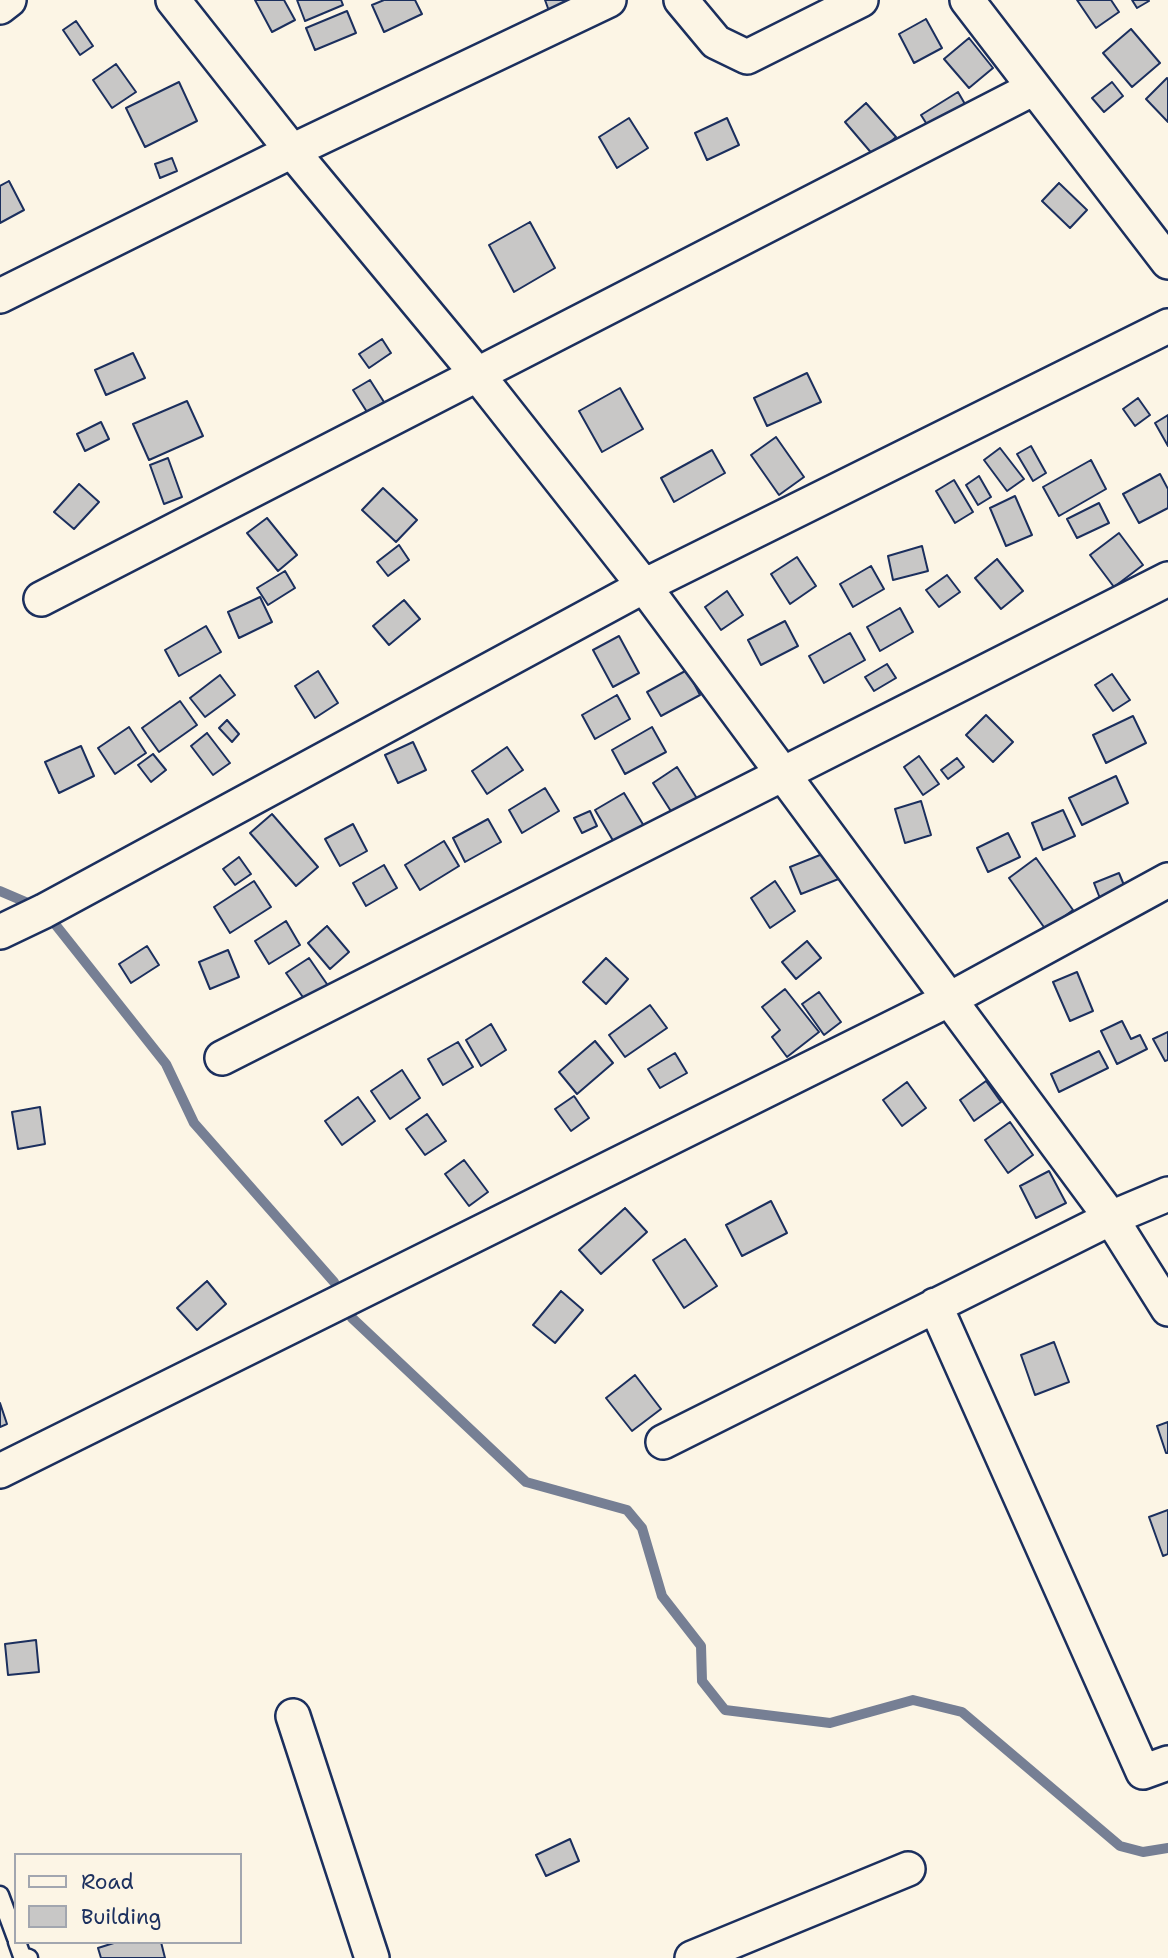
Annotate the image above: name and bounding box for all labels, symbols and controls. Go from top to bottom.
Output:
legend [14,1853,242,1944]
text: Road [81,1868,134,1896]
text: Building [81,1903,161,1931]

